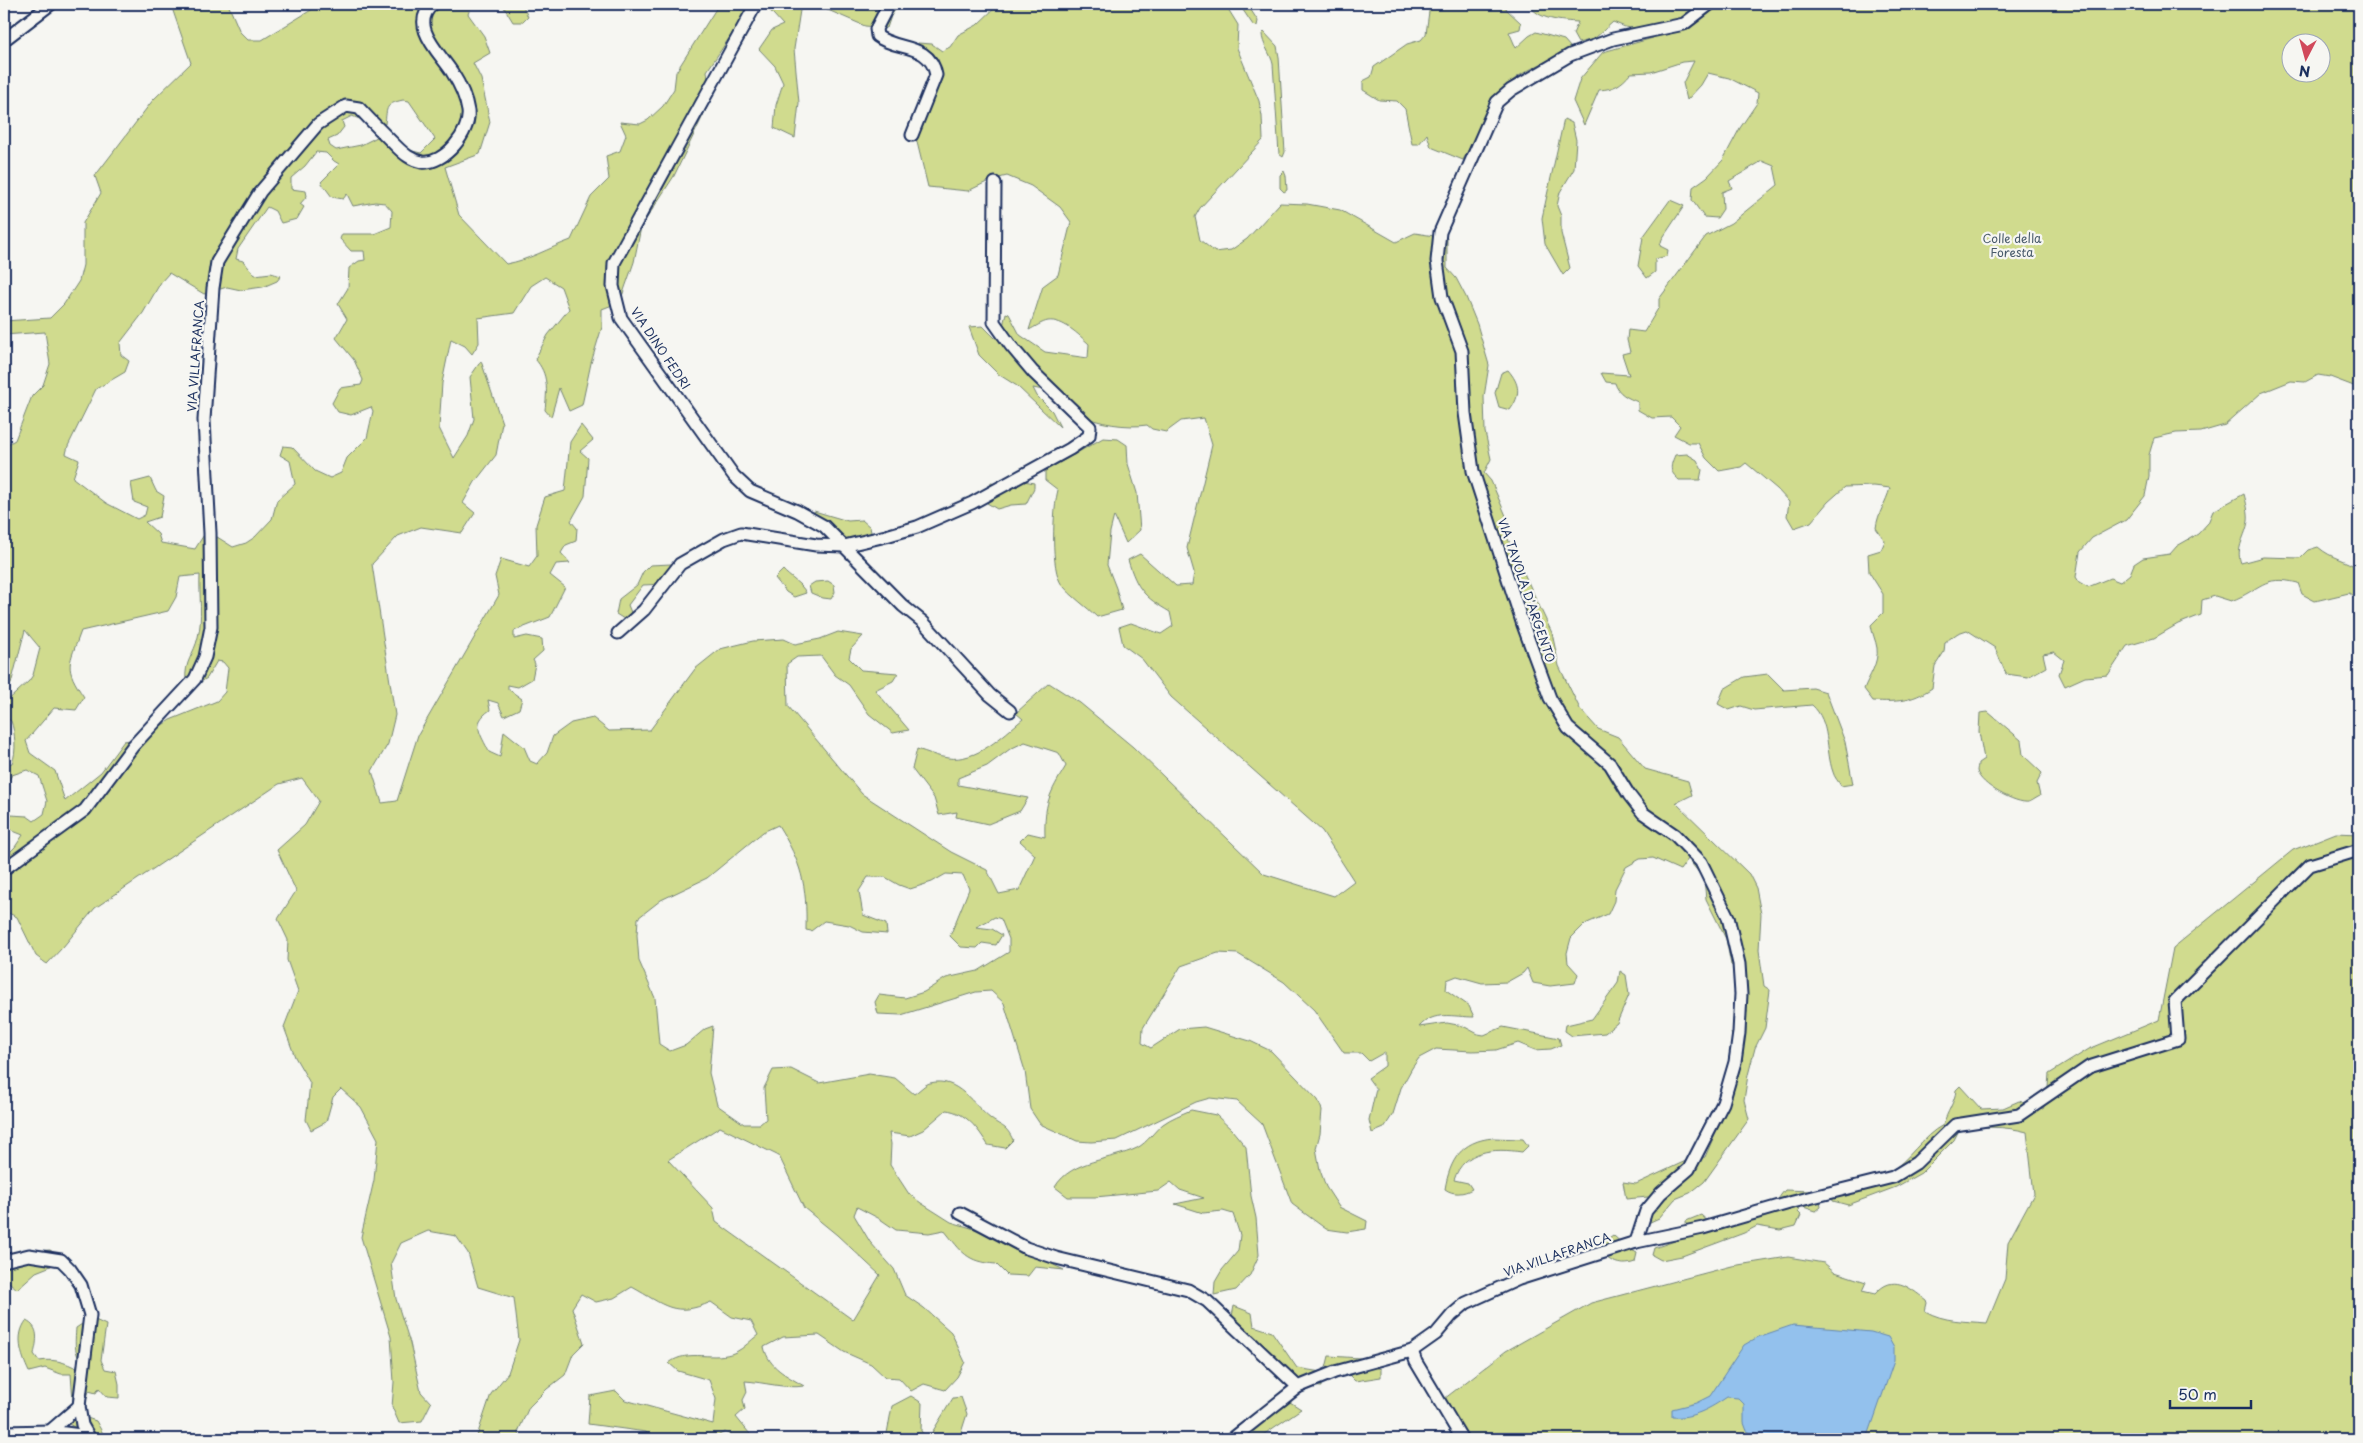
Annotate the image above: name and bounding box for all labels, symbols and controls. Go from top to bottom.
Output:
north arrow [2280,32,2330,82]
text: N [2298,60,2311,82]
park label: Colle della Foresta [1982,229,2042,261]
street label: VIA VILLAFRANCA [182,299,208,413]
street label: VIA DINO FEDRI [627,303,695,393]
street label: VIA TAVOLA D'ARGENTO [1494,515,1560,665]
street label: VIA VILLAFRANCA [1501,1227,1613,1281]
scale bar [2170,1378,2252,1410]
text: 50 m [2178,1382,2217,1405]

